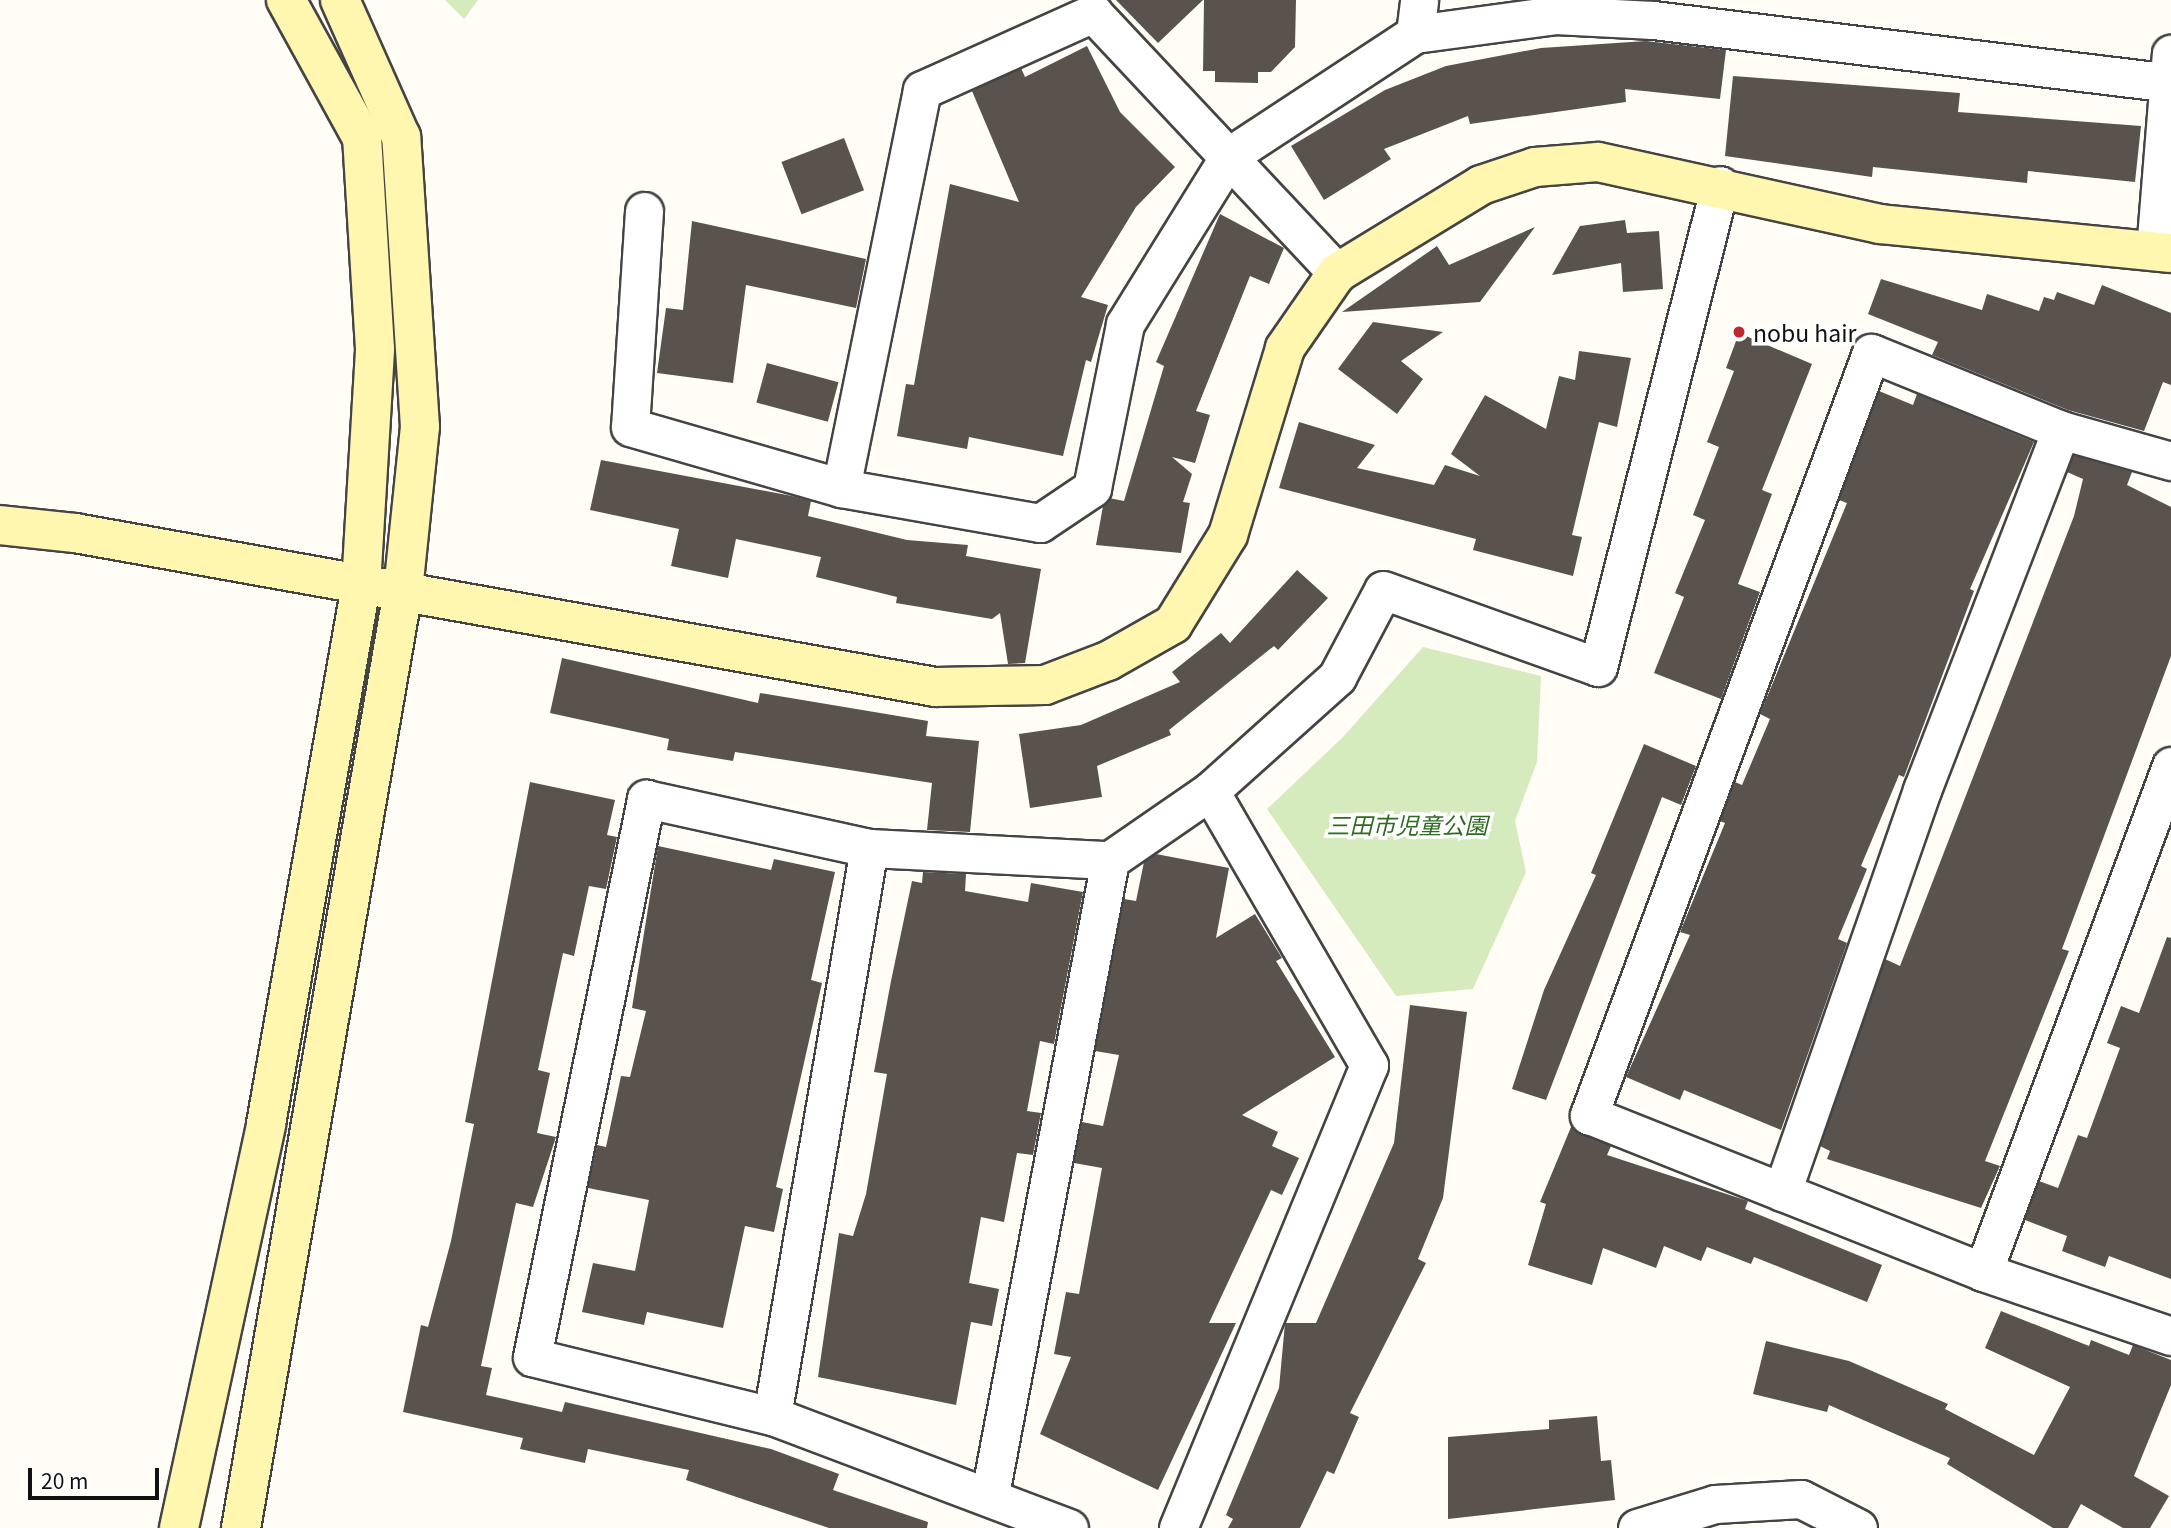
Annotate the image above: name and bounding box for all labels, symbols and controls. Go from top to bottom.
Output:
place label: nobu hair [1753,318,1856,346]
marker: nobu hair [1731,324,1747,340]
park label: 三田市児童公園 [1327,810,1487,838]
scale bar [32,1454,163,1498]
text: 20 m [41,1465,88,1495]

